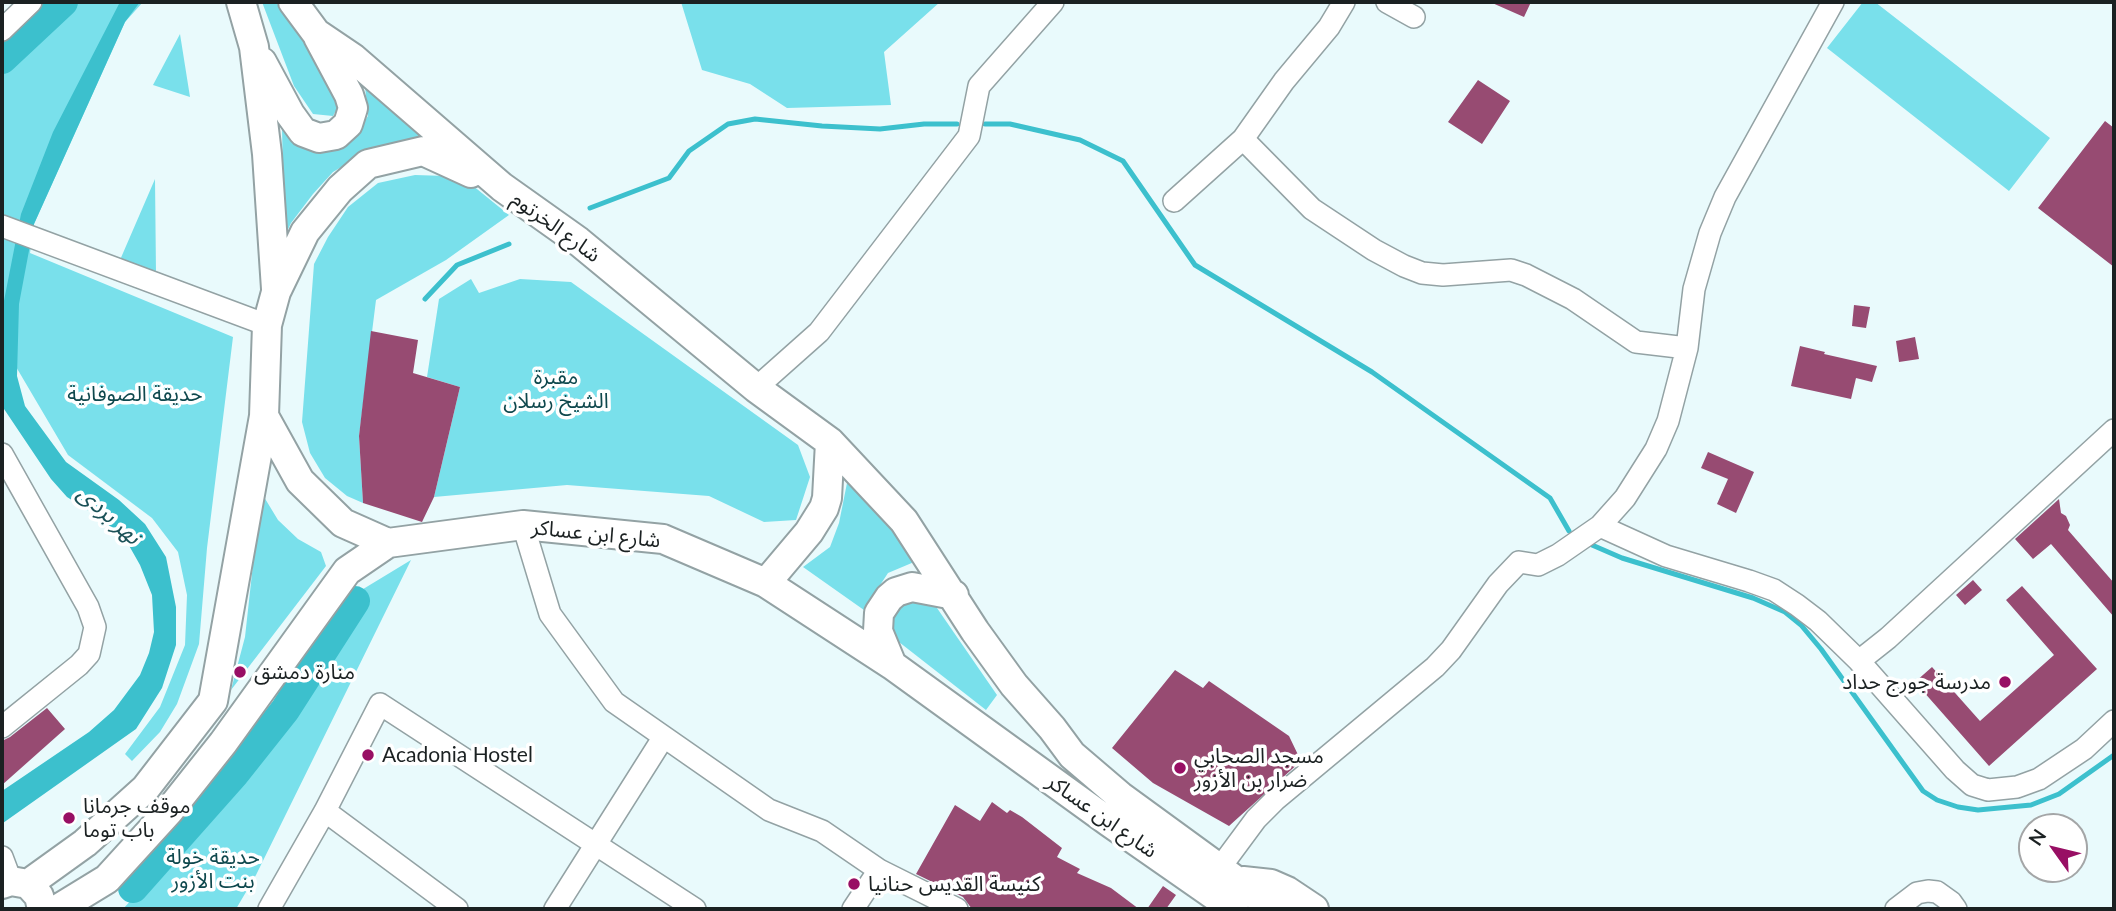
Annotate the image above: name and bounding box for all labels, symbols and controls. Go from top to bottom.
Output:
street label: شارع الخرتوم [506,186,606,268]
park label: مقبرة الشيخ رسلان [503,364,609,414]
park label: حديقة الصوفانية [67,381,203,407]
water label: نهر بردى [72,480,146,550]
street label: شارع ابن عساكر [530,515,662,553]
place label: منارة دمشق [254,659,355,685]
marker: منارة دمشق [232,664,248,680]
place label: مدرسة جورج حداد [1842,669,1991,695]
marker: مدرسة جورج حداد [1997,674,2013,690]
place label: Acadonia Hostel [382,742,533,768]
place label: مسجد الصحابي ضرار بن الأزور [1194,743,1324,793]
marker: Acadonia Hostel [360,747,376,763]
marker: مسجد الصحابي ضرار بن الأزور [1172,760,1188,776]
street label: شارع ابن عساكر [1042,769,1162,863]
place label: موقف جرمانا باب توما [83,793,190,843]
marker: موقف جرمانا باب توما [61,810,77,826]
north arrow [2018,813,2088,883]
text: N [2023,825,2050,850]
park label: حديقة خولة بنت الأزور [166,844,260,894]
place label: كنيسة القديس حنانيا [868,871,1041,897]
marker: كنيسة القديس حنانيا [846,876,862,892]

